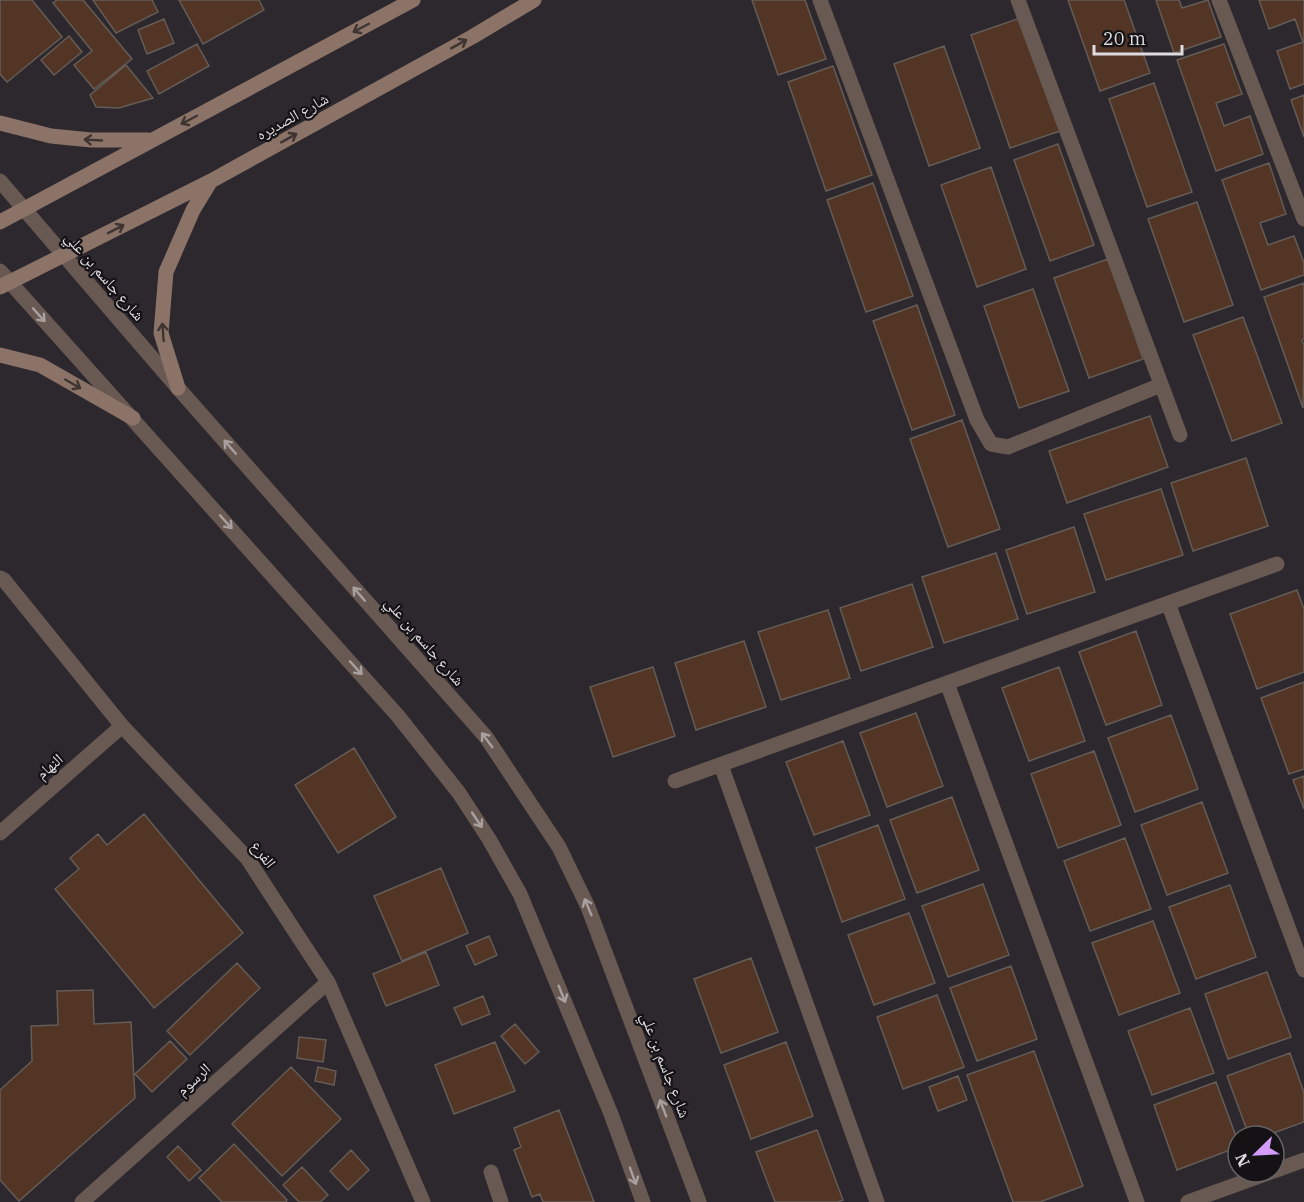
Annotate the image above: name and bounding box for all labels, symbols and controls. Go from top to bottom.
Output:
scale bar [1094,18,1182,56]
one-way arrow [353,22,370,34]
text: 20 m [1103,27,1146,50]
one-way arrow [450,38,467,50]
street label: شارع الصديره [252,88,332,145]
one-way arrow [181,114,198,126]
one-way arrow [279,132,297,143]
one-way arrow [83,134,103,145]
one-way arrow [107,223,124,235]
street label: شارع جاسم بن علي [59,227,149,327]
one-way arrow [32,307,46,322]
one-way arrow [157,322,168,342]
one-way arrow [64,379,82,390]
one-way arrow [223,440,237,455]
one-way arrow [219,514,233,529]
one-way arrow [352,586,366,601]
street label: شارع جاسم بن علي [379,592,469,692]
one-way arrow [349,660,363,675]
one-way arrow [481,733,494,749]
street label: النهام [31,749,67,784]
one-way arrow [471,811,483,828]
street label: الفرع [246,836,281,872]
one-way arrow [582,898,593,916]
one-way arrow [557,985,568,1003]
street label: شارع جاسم بن علي [634,1009,695,1122]
street label: الرسوم [172,1058,215,1100]
one-way arrow [657,1099,668,1118]
north arrow [1226,1124,1286,1184]
text: N [1231,1150,1254,1170]
one-way arrow [629,1166,640,1185]

